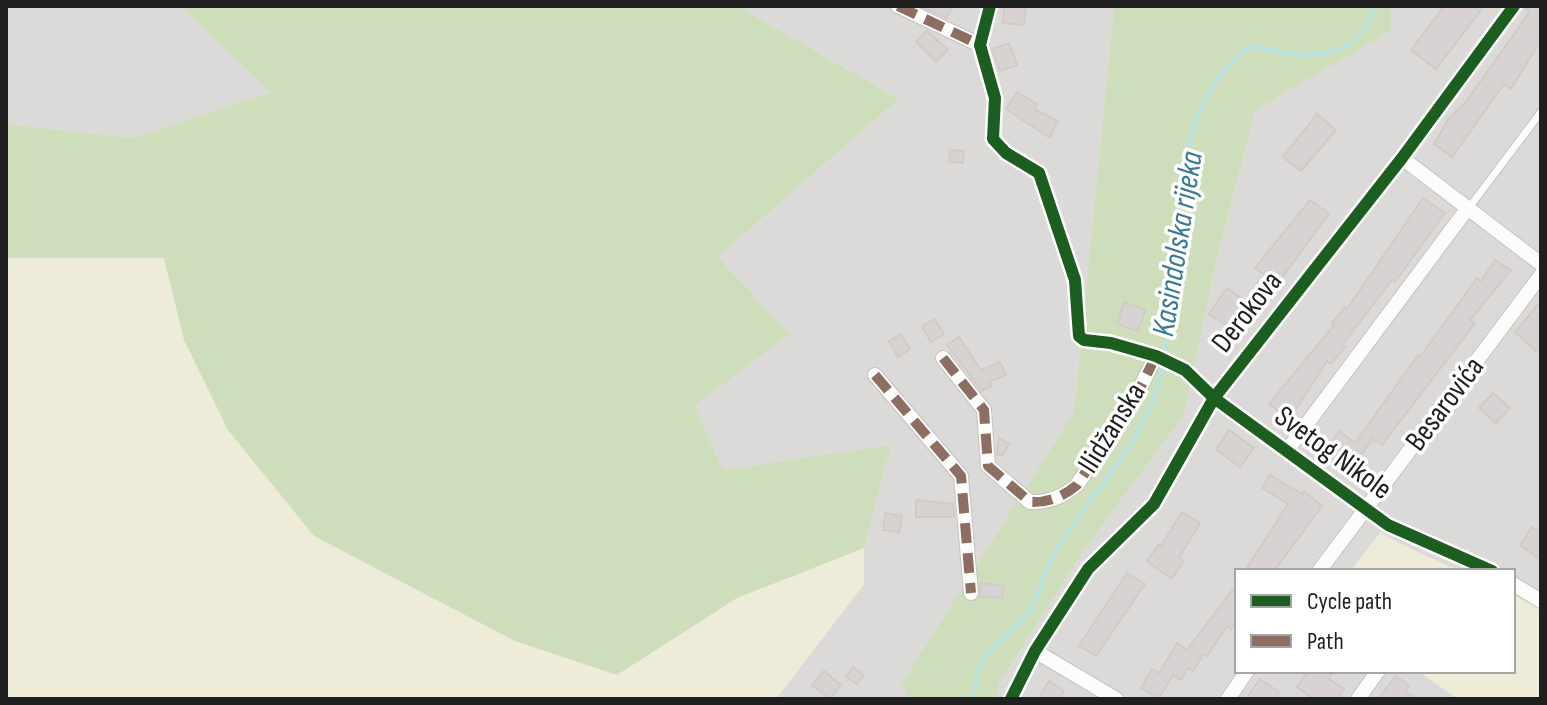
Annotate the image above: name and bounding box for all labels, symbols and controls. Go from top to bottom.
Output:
water label: Kasindolska rijeka [1144,149,1212,339]
street label: Derokova [1204,264,1290,360]
street label: Besarovića [1398,350,1492,458]
street label: Ilidžanska [1070,376,1154,480]
street label: Svetog Nikole [1267,398,1399,508]
legend [1235,569,1515,673]
text: Cycle path [1307,587,1392,616]
text: Path [1307,627,1344,656]

